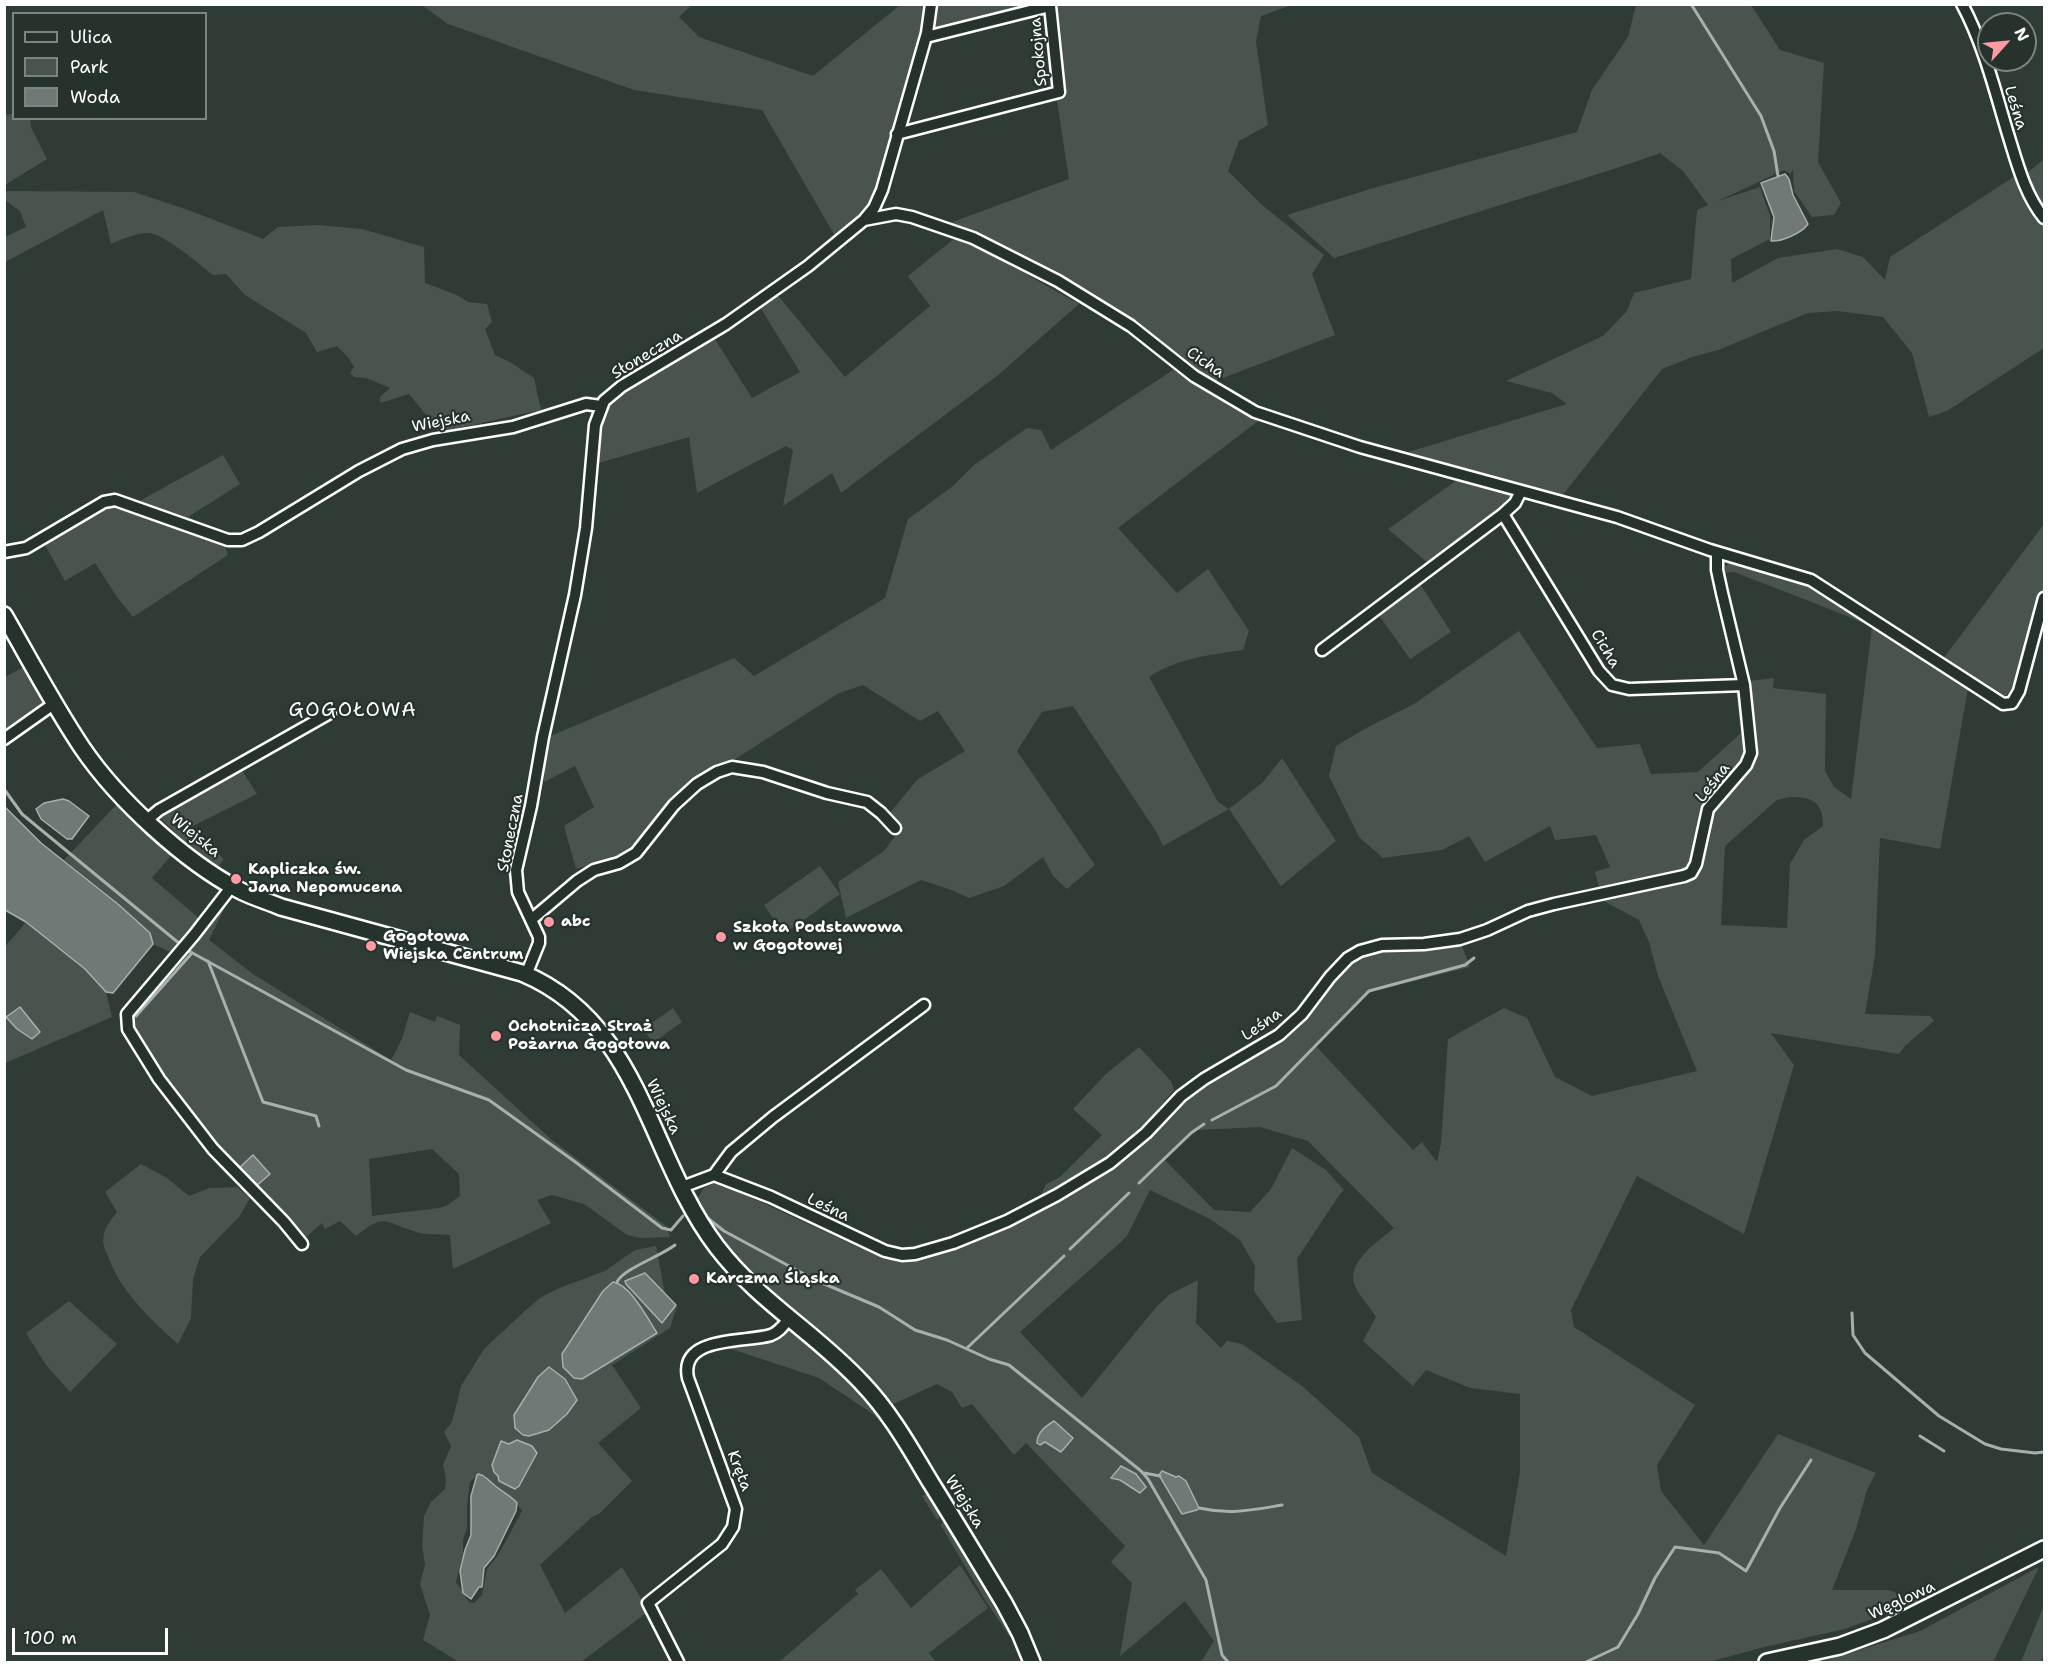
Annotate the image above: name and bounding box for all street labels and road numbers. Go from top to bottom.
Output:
street label: Spokojna [1026,17,1052,87]
street label: Leśna [1999,84,2031,132]
street label: Słoneczna [608,326,686,384]
street label: Cicha [1182,343,1228,383]
street label: Wiejska [410,407,472,437]
street label: Cicha [1586,626,1624,672]
street label: Leśna [1692,759,1734,807]
street label: Słoneczna [494,792,528,874]
street label: Wiejska [166,810,224,862]
street label: Leśna [1238,1004,1286,1046]
street label: Wiejska [641,1076,685,1138]
street label: Leśna [804,1190,852,1226]
street label: Kręta [723,1448,755,1494]
street label: Wiejska [940,1472,988,1532]
street label: Węglowa [1866,1577,1938,1625]

